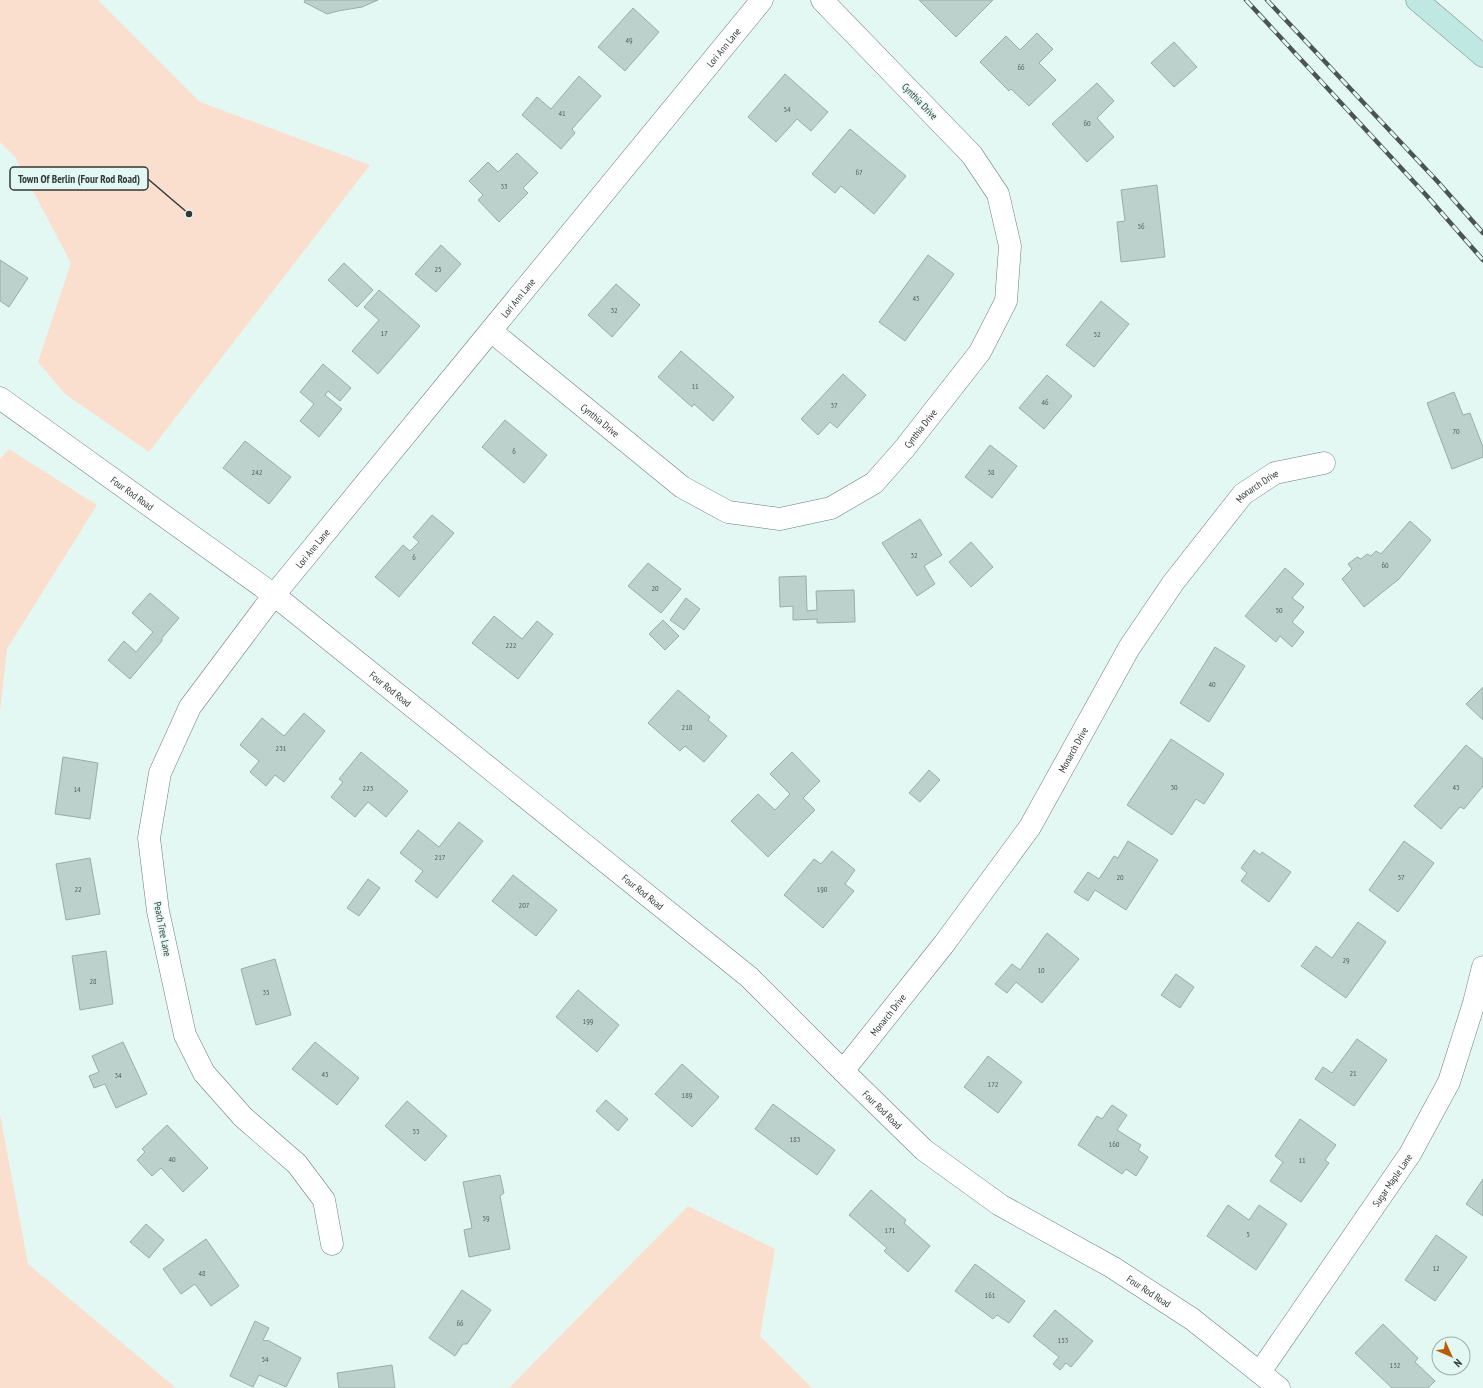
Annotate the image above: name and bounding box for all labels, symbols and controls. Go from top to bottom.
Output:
street label: Lori Ann Lane [704,25,744,70]
house number: 49 [625,35,633,45]
house number: 66 [1017,62,1025,72]
street label: Cynthia Drive [899,80,940,122]
house number: 54 [783,104,791,114]
house number: 41 [558,108,566,118]
house number: 60 [1083,118,1091,128]
callout: Town Of Berlin (Four Rod Road) [10,167,148,190]
house number: 67 [855,167,863,177]
text: Town Of Berlin (Four Rod Road) [18,172,140,186]
house number: 33 [500,181,508,191]
house number: 56 [1137,221,1145,231]
house number: 25 [434,264,442,274]
street label: Lori Ann Lane [498,276,538,320]
house number: 45 [912,293,920,303]
house number: 32 [610,305,618,315]
house number: 17 [380,328,388,338]
house number: 52 [1093,329,1101,339]
house number: 11 [691,381,699,391]
house number: 46 [1041,397,1049,407]
house number: 37 [830,400,838,410]
street label: Cynthia Drive [578,401,622,440]
street label: Cynthia Drive [901,406,940,451]
house number: 70 [1452,426,1460,436]
house number: 6 [512,446,516,456]
house number: 242 [252,467,263,477]
house number: 38 [987,467,995,477]
street label: Monarch Drive [1233,467,1279,505]
street label: Four Rod Road [108,474,156,513]
street label: Lori Ann Lane [293,526,333,571]
house number: 32 [910,550,918,560]
house number: 6 [412,552,416,562]
house number: 60 [1381,560,1389,570]
house number: 20 [651,583,659,593]
house number: 50 [1275,605,1283,615]
house number: 222 [506,640,517,650]
street label: Four Rod Road [367,668,414,710]
house number: 40 [1208,679,1216,689]
house number: 210 [682,722,693,732]
street label: Monarch Drive [1055,725,1091,775]
house number: 231 [276,743,287,753]
house number: 30 [1170,782,1178,792]
house number: 43 [1452,782,1460,792]
house number: 223 [363,783,374,793]
house number: 14 [73,784,81,794]
house number: 217 [435,852,446,862]
street label: Four Rod Road [619,871,666,913]
house number: 20 [1116,872,1124,882]
house number: 37 [1397,872,1405,882]
house number: 22 [74,884,82,894]
house number: 190 [817,884,828,894]
house number: 207 [519,900,530,910]
street label: Peach Tree Lane [151,901,174,958]
house number: 29 [1342,955,1350,965]
house number: 10 [1037,965,1045,975]
house number: 28 [89,976,97,986]
house number: 35 [262,987,270,997]
street label: Monarch Drive [868,991,909,1039]
house number: 199 [583,1016,594,1026]
house number: 21 [1349,1068,1357,1078]
house number: 45 [321,1069,329,1079]
house number: 34 [114,1070,122,1080]
house number: 172 [988,1079,999,1089]
street label: Four Rod Road [860,1088,904,1132]
house number: 189 [682,1090,693,1100]
house number: 53 [412,1126,420,1136]
house number: 183 [790,1134,801,1144]
house number: 160 [1109,1139,1120,1149]
street label: Sugar Maple Lane [1370,1151,1415,1209]
house number: 40 [168,1154,176,1164]
house number: 11 [1298,1155,1306,1165]
house number: 59 [482,1213,490,1223]
house number: 171 [885,1225,896,1235]
house number: 5 [1246,1229,1250,1239]
house number: 12 [1432,1263,1440,1273]
house number: 48 [198,1268,206,1278]
street label: Four Rod Road [1124,1272,1173,1311]
house number: 161 [985,1290,996,1300]
house number: 66 [456,1318,464,1328]
house number: 153 [1058,1335,1069,1345]
north arrow [1431,1336,1471,1376]
house number: 54 [261,1354,269,1364]
text: N [1451,1356,1465,1370]
house number: 132 [1390,1360,1401,1370]

